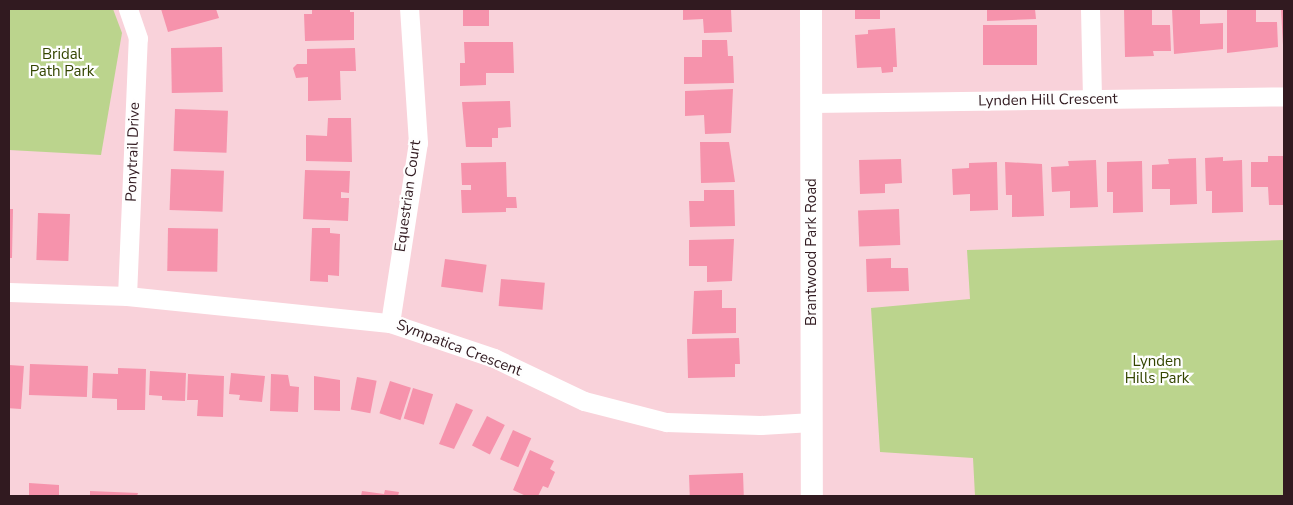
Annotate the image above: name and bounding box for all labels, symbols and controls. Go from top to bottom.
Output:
park label: Bridal Path Park [30,45,94,80]
street label: Lynden Hill Crescent [978,90,1118,110]
street label: Ponytrail Drive [122,102,144,202]
street label: Equestrian Court [391,139,425,253]
street label: Brantwood Park Road [803,178,821,326]
street label: Sympatica Crescent [394,316,524,380]
park label: Lynden Hills Park [1125,352,1189,387]

